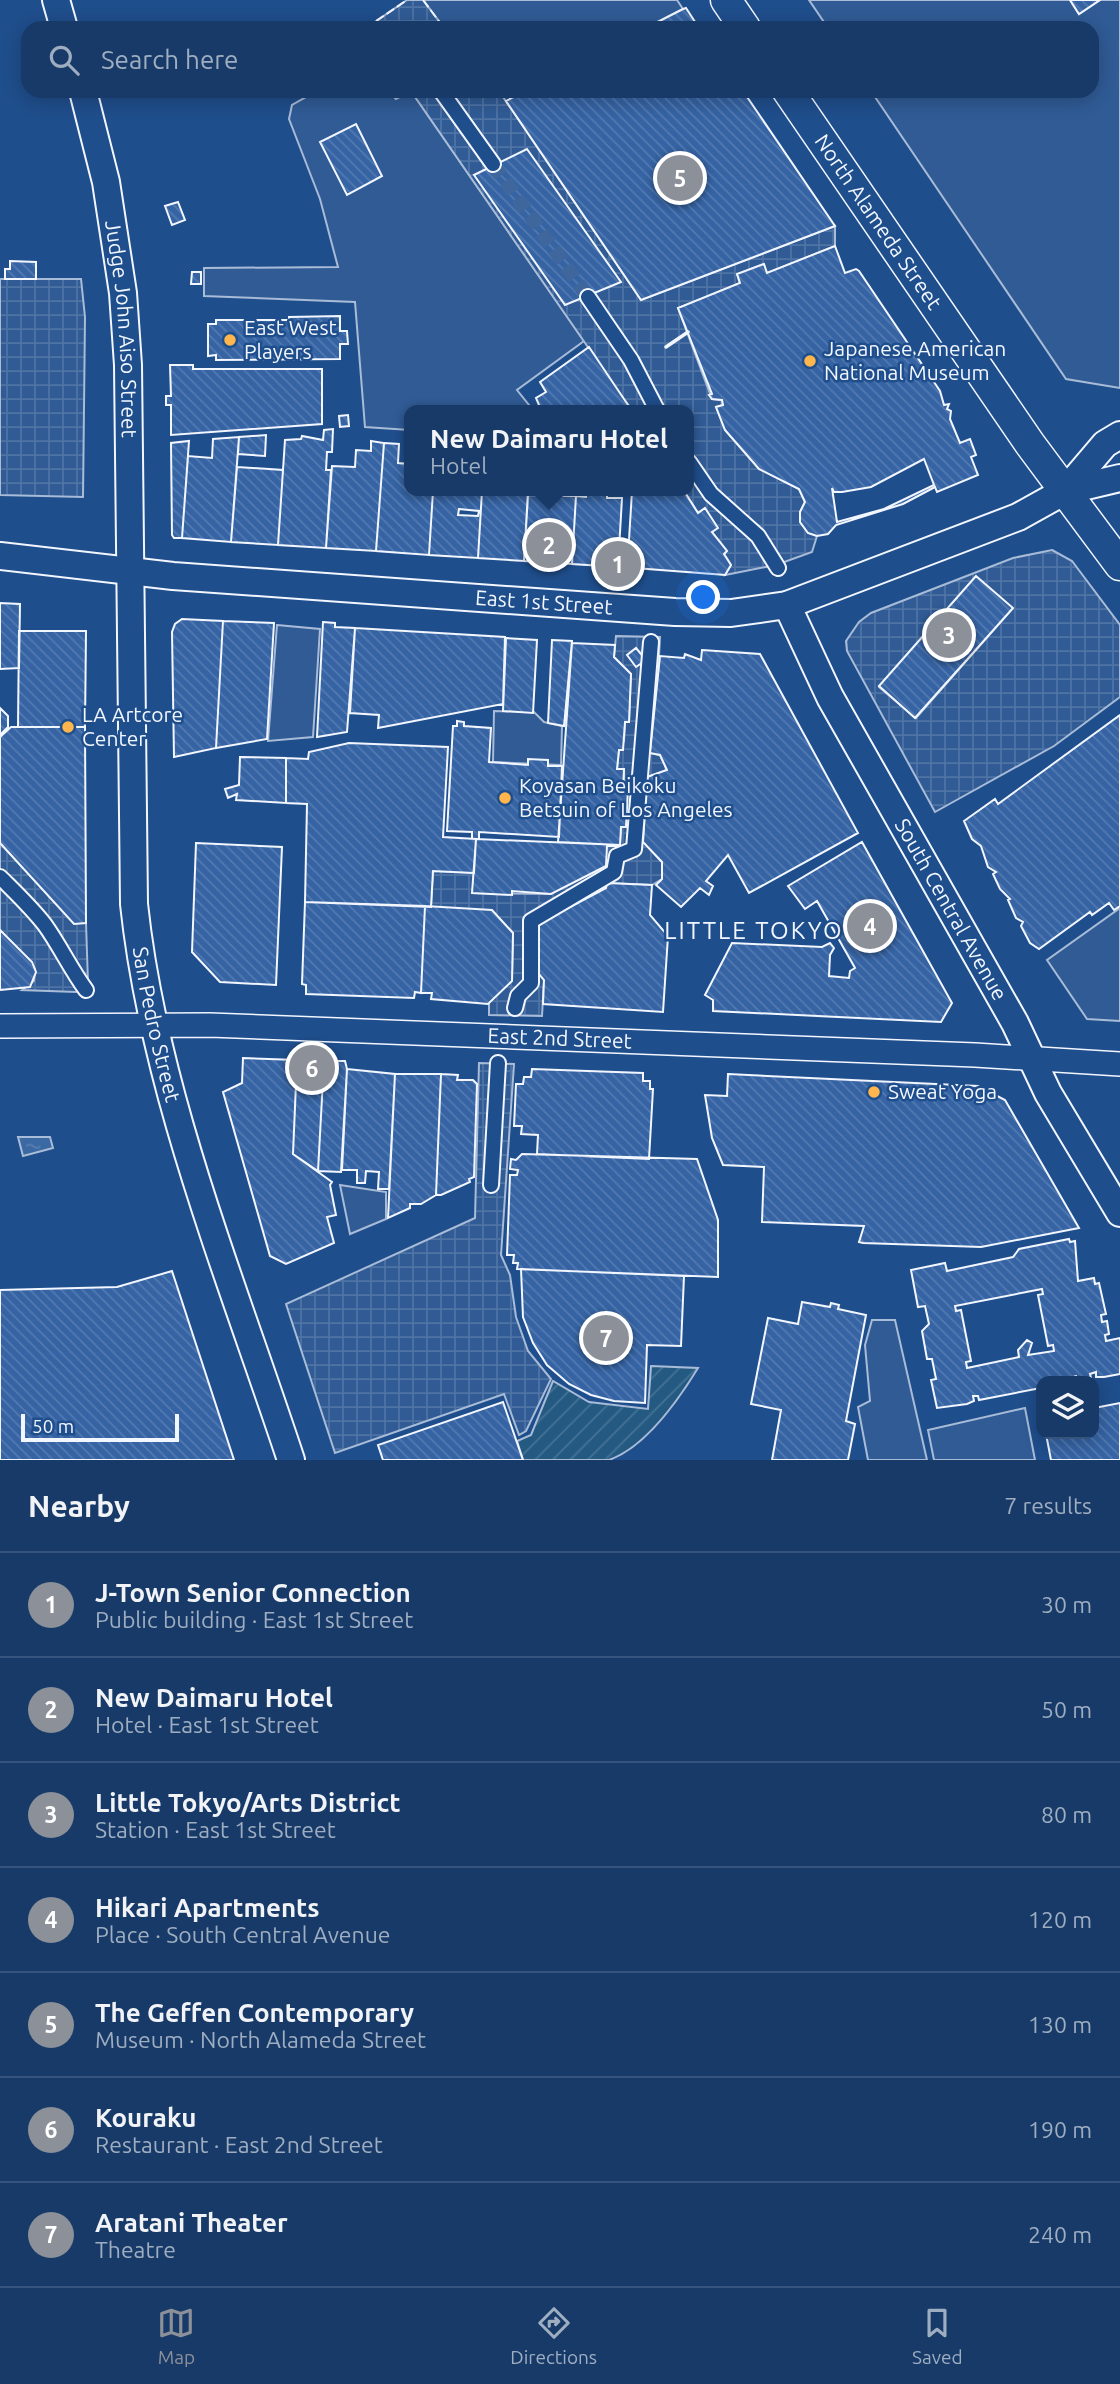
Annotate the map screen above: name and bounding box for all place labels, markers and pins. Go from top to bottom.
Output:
pin: 5 [657,152,703,204]
place label: East West Players [244,315,337,363]
marker: East West Players [222,332,238,348]
place label: Japanese American National Museum [824,336,1006,384]
marker: Japanese American National Museum [802,353,818,369]
pin: 2 [526,519,572,571]
pin: 1 [595,538,641,590]
pin: 3 [926,609,972,661]
place label: LA Artcore Center [82,702,183,750]
marker: LA Artcore Center [60,719,76,735]
place label: Koyasan Beikoku Betsuin of Los Angeles [519,773,733,821]
marker: Koyasan Beikoku Betsuin of Los Angeles [497,790,513,806]
pin: 4 [847,900,893,952]
pin: 6 [289,1042,335,1094]
place label: Sweat Yoga [888,1079,997,1103]
marker: Sweat Yoga [866,1084,882,1100]
pin: 7 [583,1312,629,1364]

